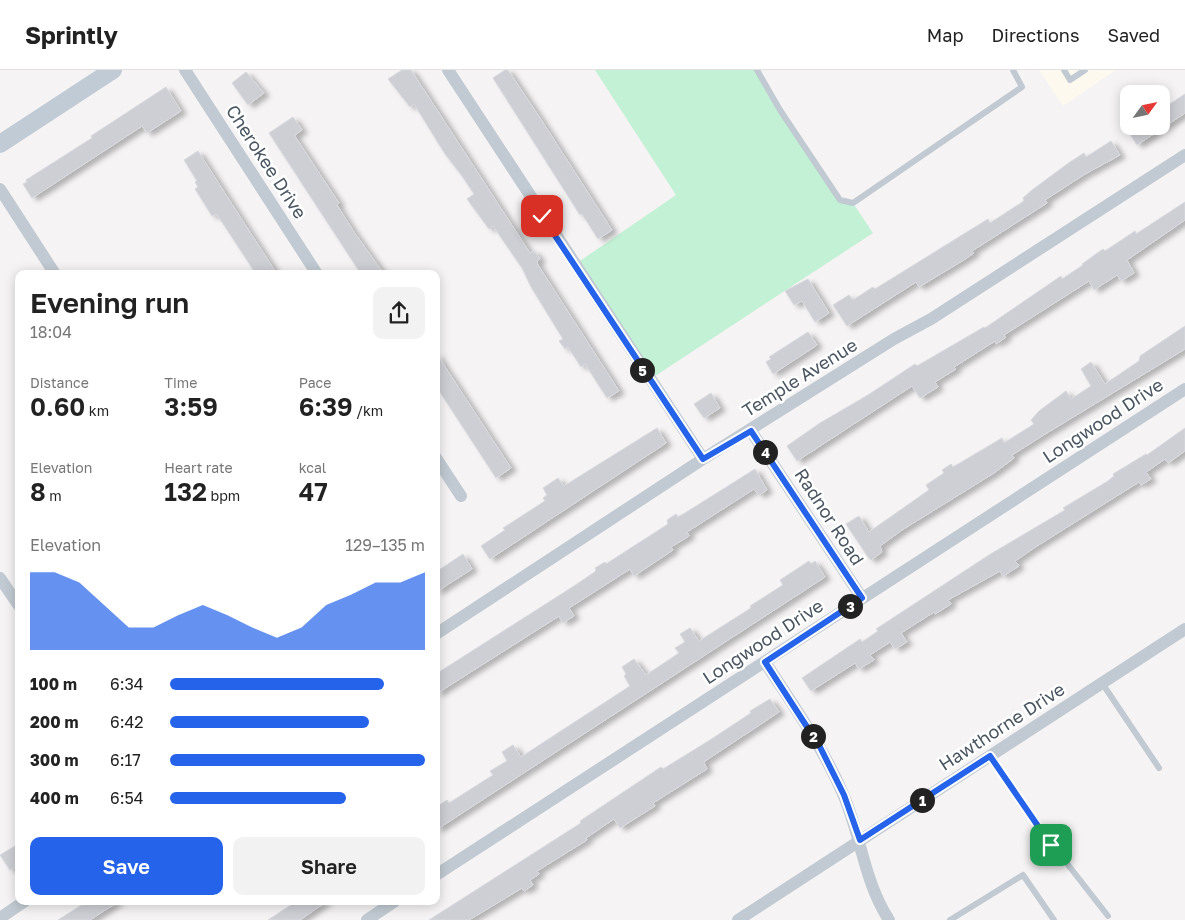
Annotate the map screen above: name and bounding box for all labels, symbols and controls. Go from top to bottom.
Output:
text: Sprintly [25,20,118,49]
text: Map [927,24,963,46]
text: Directions [991,24,1079,46]
text: Saved [1107,24,1160,46]
north arrow [1120,85,1170,135]
map controls [1120,85,1170,135]
street label: Cherokee Drive [222,100,312,222]
pin [521,195,563,237]
icon: check [528,202,556,230]
text: Evening run [30,286,189,319]
button: share [373,287,425,339]
text: 18:04 [30,322,72,342]
street label: Temple Avenue [738,333,861,421]
pin: 5 [630,358,654,382]
text: 5 [638,362,647,379]
street label: Longwood Drive [1038,373,1167,467]
text: Distance [30,374,89,391]
text: Time [164,374,197,391]
text: Pace [299,374,331,391]
text: 0.60 [30,391,85,422]
text: 3:59 [164,391,218,422]
text: 6:39 [299,391,353,422]
text: km [85,402,109,419]
text: /km [353,402,383,419]
pin: 4 [752,440,778,464]
text: 4 [761,444,770,461]
text: Elevation [30,459,92,476]
text: Heart rate [164,459,233,476]
text: kcal [299,459,326,476]
street label: Radnor Road [790,464,869,569]
text: 8 [30,476,46,507]
text: 132 [164,476,207,507]
text: 47 [299,476,328,507]
text: m [46,487,62,504]
text: bpm [207,487,240,504]
text: Elevation [30,535,101,555]
text: 129–135 m [345,535,425,555]
street label: Longwood Drive [698,594,827,688]
pin: 3 [838,594,862,618]
text: 3 [846,598,855,615]
text: 100 m [30,674,77,694]
text: 6:34 [110,674,144,694]
street label: Hawthorne Drive [935,677,1068,775]
text: 200 m [30,712,79,732]
text: 6:42 [110,712,144,732]
pin: 2 [800,724,826,748]
text: 2 [809,728,818,745]
text: 300 m [30,750,79,770]
text: 6:17 [110,750,141,770]
text: 400 m [30,788,79,808]
text: 6:54 [110,788,144,808]
pin: 1 [910,788,934,812]
text: 1 [919,792,926,809]
pin [1030,824,1072,866]
icon: arrive [1037,831,1065,859]
button: Save [30,837,223,895]
button: Share [233,837,425,895]

